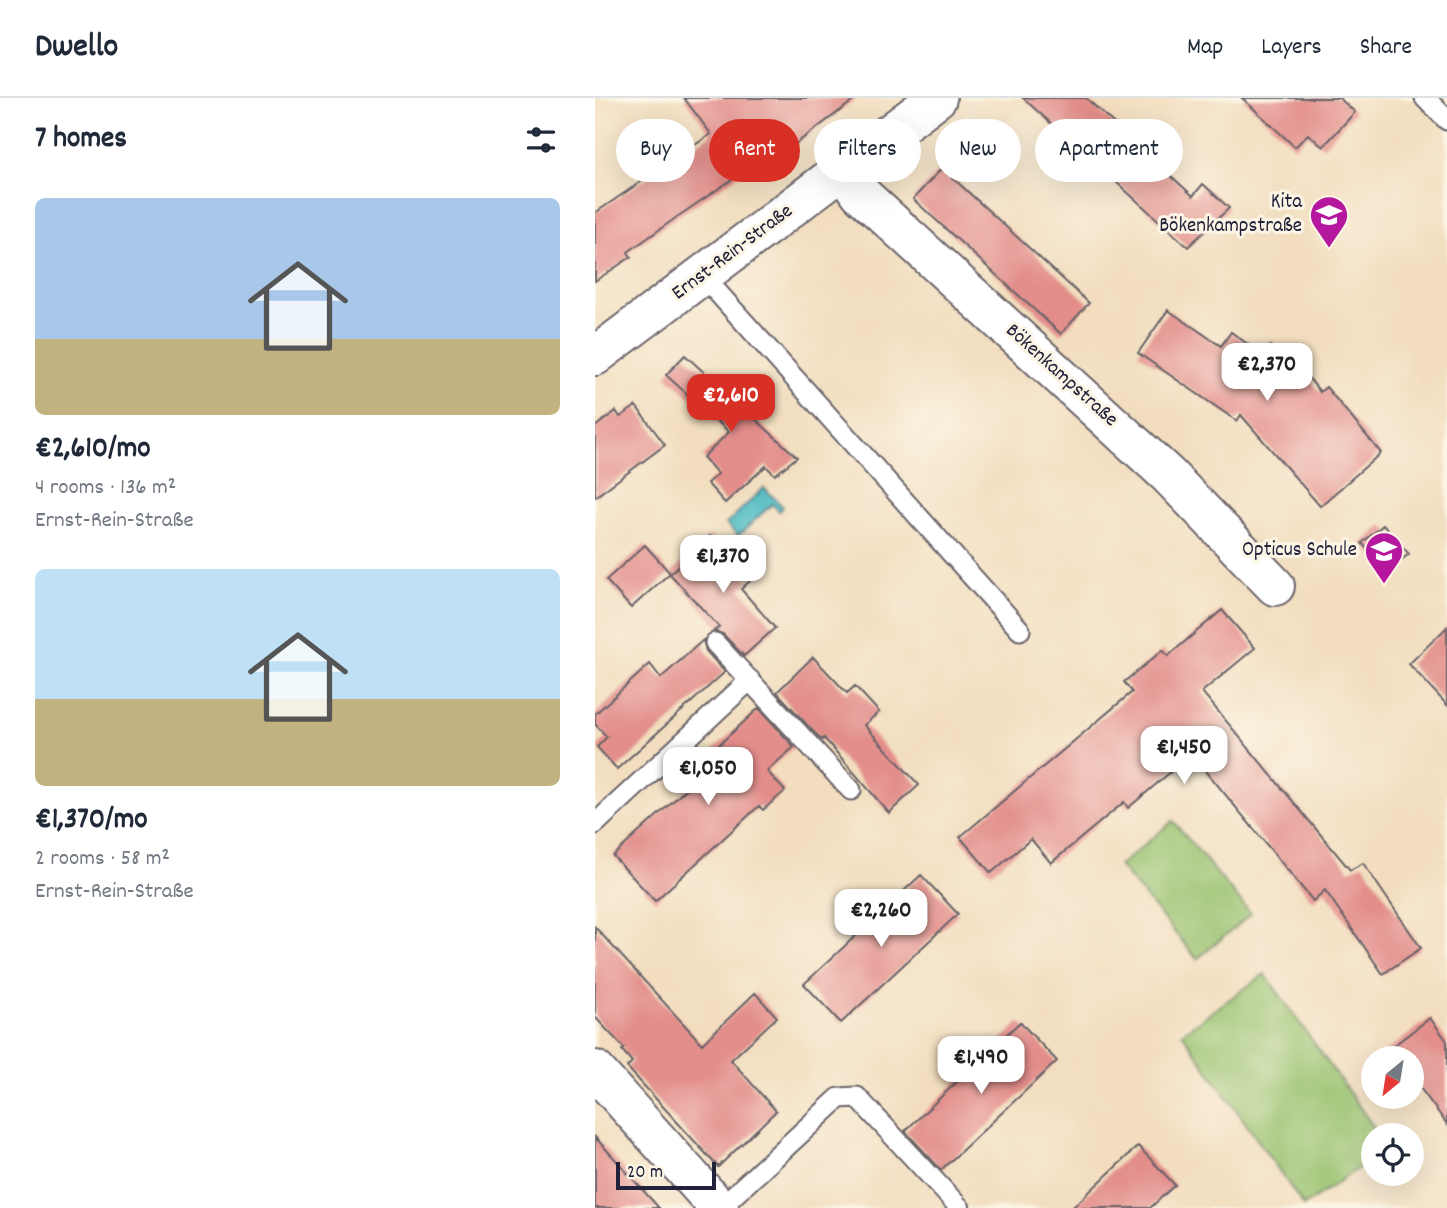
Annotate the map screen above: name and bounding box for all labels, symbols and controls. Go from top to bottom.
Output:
text: Dwello [35,25,118,72]
text: Map [1187,31,1223,65]
text: Layers [1261,31,1322,65]
text: Share [1360,31,1412,65]
text: 7 homes [35,119,127,162]
chip: Buy [616,119,695,182]
chip: Rent [709,119,800,182]
chip: Filters [814,119,921,182]
chip: New [935,119,1021,182]
chip: Apartment [1035,119,1183,182]
icon: filters [522,121,560,159]
place label: Kita Bökenkampstraße [1159,188,1303,242]
school or university icon: Kita Bökenkampstraße [1308,194,1350,249]
street label: Ernst-Rein-Straße [666,197,800,309]
icon: home [235,243,361,369]
street label: Bökenkampstraße [998,317,1124,435]
pin: €2,370 [1210,344,1324,403]
text: €2,370 [1238,349,1296,382]
pin: €2,610 [674,374,788,434]
text: €2,610 [703,380,759,413]
text: €2,610/mo [35,429,151,472]
text: 4 rooms · 136 m² [35,472,176,505]
text: Ernst-Rein-Straße [35,505,194,538]
school or university icon: Opticus Schule [1363,530,1405,585]
pin: €1,370 [666,536,780,595]
place label: Opticus Schule [1242,536,1357,566]
text: €1,370 [696,541,750,574]
icon: home [235,614,361,740]
pin: €1,450 [1127,726,1241,786]
text: €1,450 [1157,732,1211,765]
pin: €1,050 [651,748,765,807]
text: €1,050 [679,753,737,786]
text: €1,370/mo [35,800,148,843]
text: 2 rooms · 58 m² [35,843,170,876]
text: Ernst-Rein-Straße [35,876,194,909]
pin: €2,260 [824,890,938,949]
text: €2,260 [850,895,912,928]
pin: €1,490 [924,1037,1038,1096]
text: €1,490 [954,1042,1008,1075]
north arrow [1361,1046,1425,1110]
map controls [1361,1046,1424,1186]
button: locate [1361,1123,1424,1186]
scale bar [616,1159,716,1191]
text: 20 m [627,1160,663,1187]

